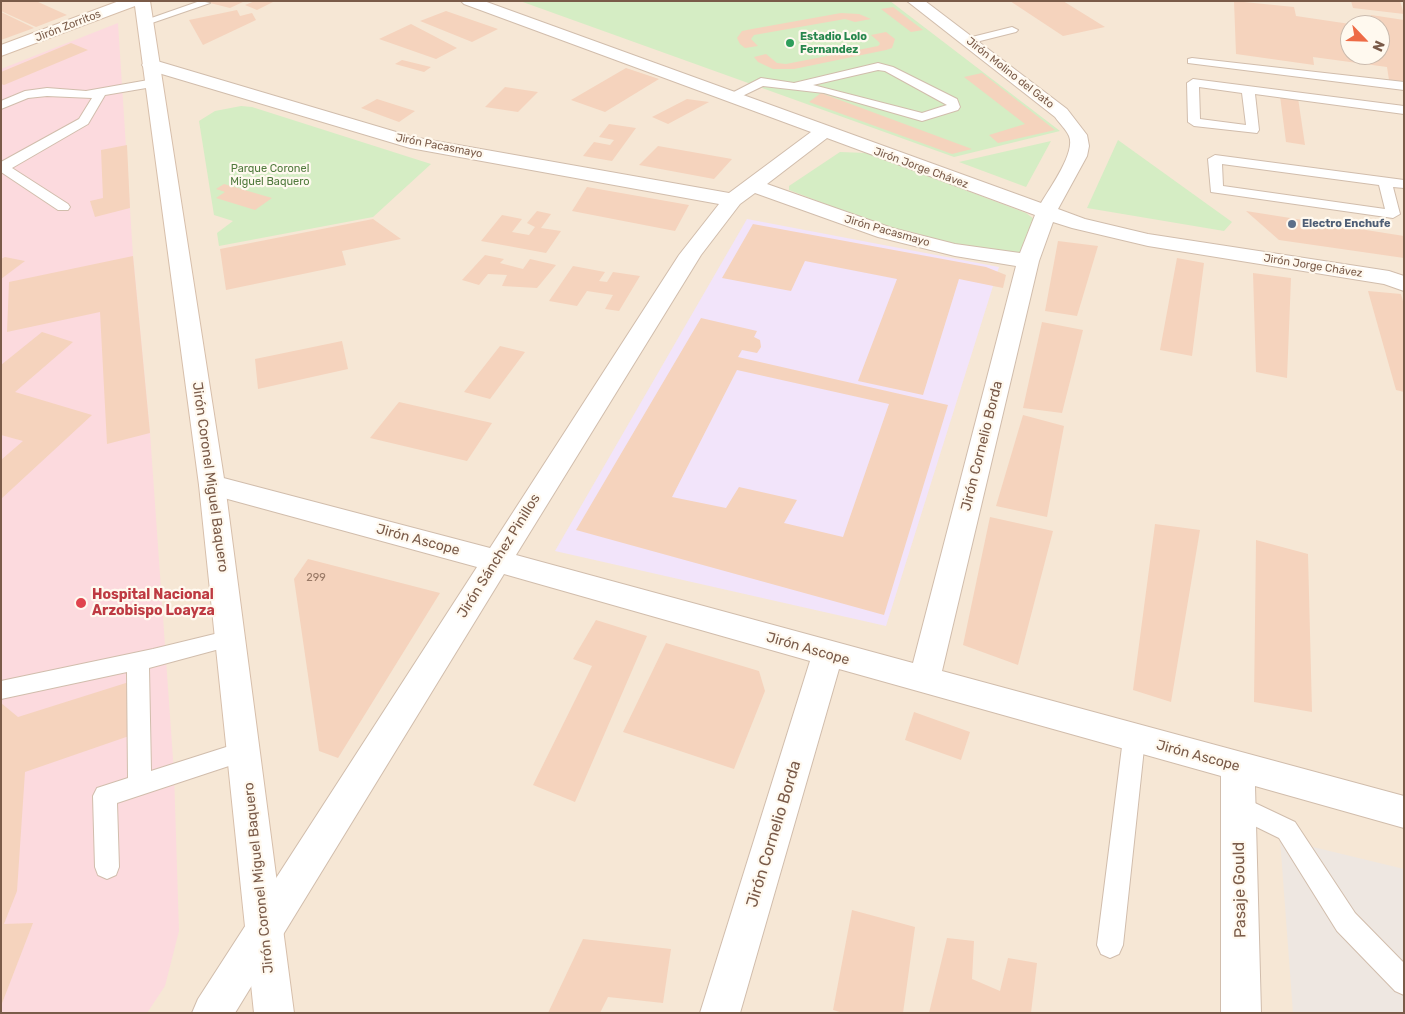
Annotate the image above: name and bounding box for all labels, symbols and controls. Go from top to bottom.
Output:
street label: Jirón Zorritos [33,7,103,45]
north arrow [1340,15,1390,65]
place label: Estadio Lolo Fernandez [800,30,867,56]
street label: Jirón Molino del Gato [964,35,1056,111]
marker: Estadio Lolo Fernandez [784,37,796,49]
text: N [1368,38,1388,54]
street label: Jirón Pacasmayo [395,131,483,161]
street label: Jirón Jorge Chávez [872,145,970,191]
park label: Parque Coronel Miguel Baquero [230,162,310,188]
street label: Jirón Pacasmayo [843,213,931,249]
place label: Electro Enchufe [1302,217,1390,231]
marker: Electro Enchufe [1286,218,1298,230]
street label: Jirón Jorge Chávez [1263,252,1363,280]
street label: Jirón Cornelio Borda [958,379,1006,513]
street label: Jirón Coronel Miguel Baquero [188,381,232,573]
street label: Jirón Sánchez Pinillos [454,491,544,621]
street label: Jirón Ascope [374,521,462,559]
house number: 299 [306,571,326,585]
place label: Hospital Nacional Arzobispo Loayza [92,587,215,620]
marker: Hospital Nacional Arzobispo Loayza [74,596,88,610]
street label: Jirón Ascope [764,629,852,669]
street label: Jirón Ascope [1154,737,1242,775]
street label: Jirón Cornelio Borda [743,758,805,910]
street label: Jirón Coronel Miguel Baquero [241,782,277,974]
street label: Pasaje Gould [1230,842,1250,938]

